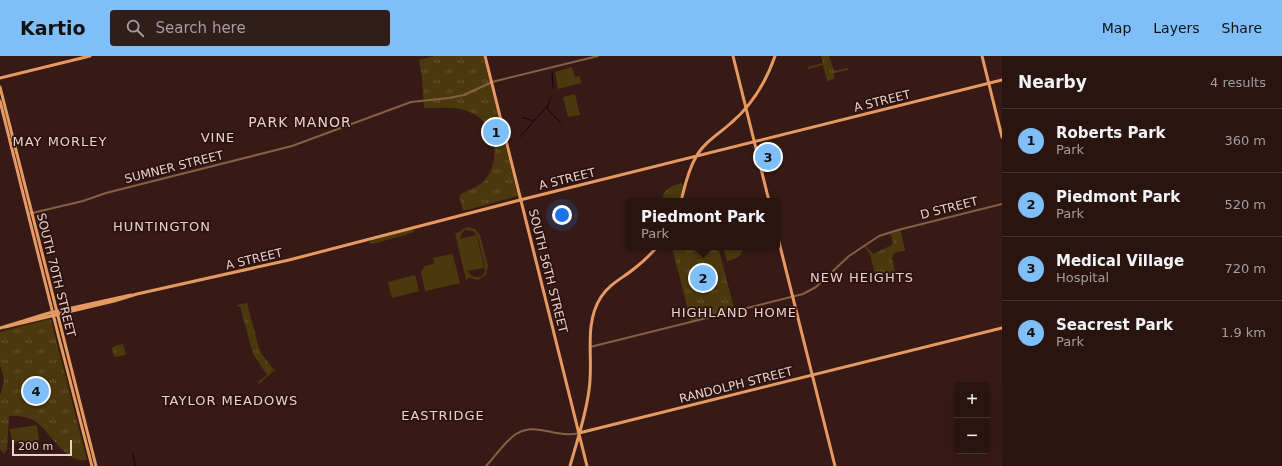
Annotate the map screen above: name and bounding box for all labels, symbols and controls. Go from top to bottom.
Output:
search box [110,10,390,46]
text: Kartio [20,17,86,39]
icon: search [124,17,146,39]
text: Search here [156,19,246,37]
text: Map [1102,20,1131,36]
text: Layers [1153,20,1200,36]
text: Share [1222,20,1262,36]
text: Nearby [1018,72,1087,92]
text: 4 results [1210,75,1266,90]
street label: A STREET [852,87,912,115]
district label: PARK MANOR [248,114,352,130]
pin: 1 [483,117,509,147]
text: Roberts Park [1056,124,1166,142]
district label: VINE [201,130,235,145]
text: 1 [1026,133,1036,148]
text: 360 m [1224,133,1266,148]
district label: MAY MORLEY [12,134,108,149]
pin: 3 [755,142,781,172]
text: Park [1056,142,1084,157]
street label: SUMNER STREET [123,148,225,186]
street label: A STREET [537,165,597,193]
text: Piedmont Park [1056,188,1180,206]
street label: D STREET [919,194,980,222]
text: 2 [1026,197,1036,212]
text: 520 m [1224,197,1266,212]
popup [626,198,780,250]
your location [552,205,572,225]
text: Park [1056,206,1084,221]
street label: SOUTH 56TH STREET [526,208,570,335]
text: Piedmont Park [641,208,765,226]
street label: SOUTH 70TH STREET [34,212,78,339]
district label: HUNTINGTON [113,219,211,234]
text: Park [641,226,669,241]
street label: A STREET [224,246,284,272]
text: Medical Village [1056,252,1184,270]
text: 3 [1026,261,1036,276]
text: 720 m [1224,261,1266,276]
pin: 2 [690,263,716,293]
district label: NEW HEIGHTS [810,270,914,285]
text: Hospital [1056,270,1109,285]
district label: HIGHLAND HOME [671,305,797,320]
text: Seacrest Park [1056,316,1173,334]
text: 4 [1026,325,1036,340]
text: 1.9 km [1221,325,1266,340]
text: Park [1056,334,1084,349]
street label: RANDOLPH STREET [678,364,795,406]
pin: 4 [23,376,49,406]
map controls [954,382,990,454]
button: + [954,382,990,418]
district label: TAYLOR MEADOWS [161,393,298,408]
district label: EASTRIDGE [401,408,485,423]
button: − [954,418,990,454]
scale bar [12,438,72,457]
text: 200 m [18,440,53,453]

